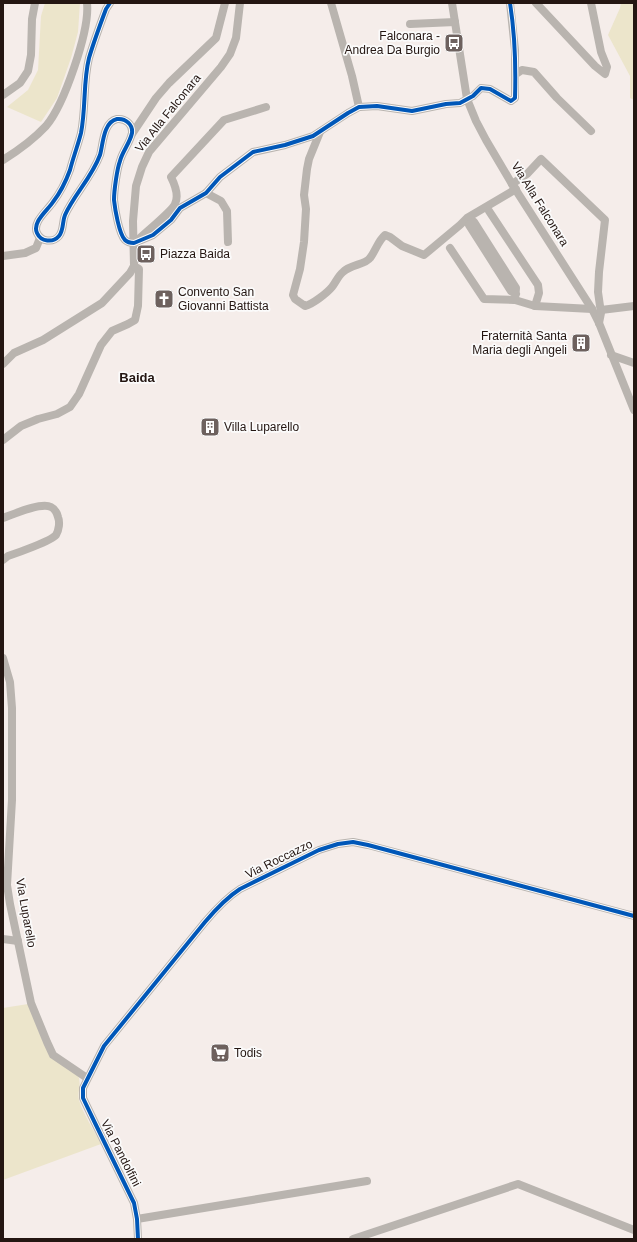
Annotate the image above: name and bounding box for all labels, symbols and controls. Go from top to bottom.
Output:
place label: Falconara - Andrea Da Burgio [345,29,440,57]
bus stop icon: Falconara - Andrea Da Burgio [443,32,465,54]
street label: Via Alla Falconara [132,71,204,155]
street label: Via Alla Falconara [508,159,572,249]
bus stop icon: Piazza Baida [135,243,157,265]
place label: Piazza Baida [160,247,230,261]
place label: Convento San Giovanni Battista [178,285,269,313]
church icon: Convento San Giovanni Battista [153,288,175,310]
place label: Fraternità Santa Maria degli Angeli [472,329,567,357]
building icon: Fraternità Santa Maria degli Angeli [570,332,592,354]
district label: Baida [119,370,155,385]
building icon: Villa Luparello [199,416,221,438]
place label: Villa Luparello [224,420,299,434]
street label: Via Roccazzo [243,837,315,881]
street label: Via Luparello [13,877,39,949]
supermarket icon: Todis [209,1042,231,1064]
place label: Todis [234,1046,262,1060]
street label: Via Pandolfini [98,1117,144,1189]

